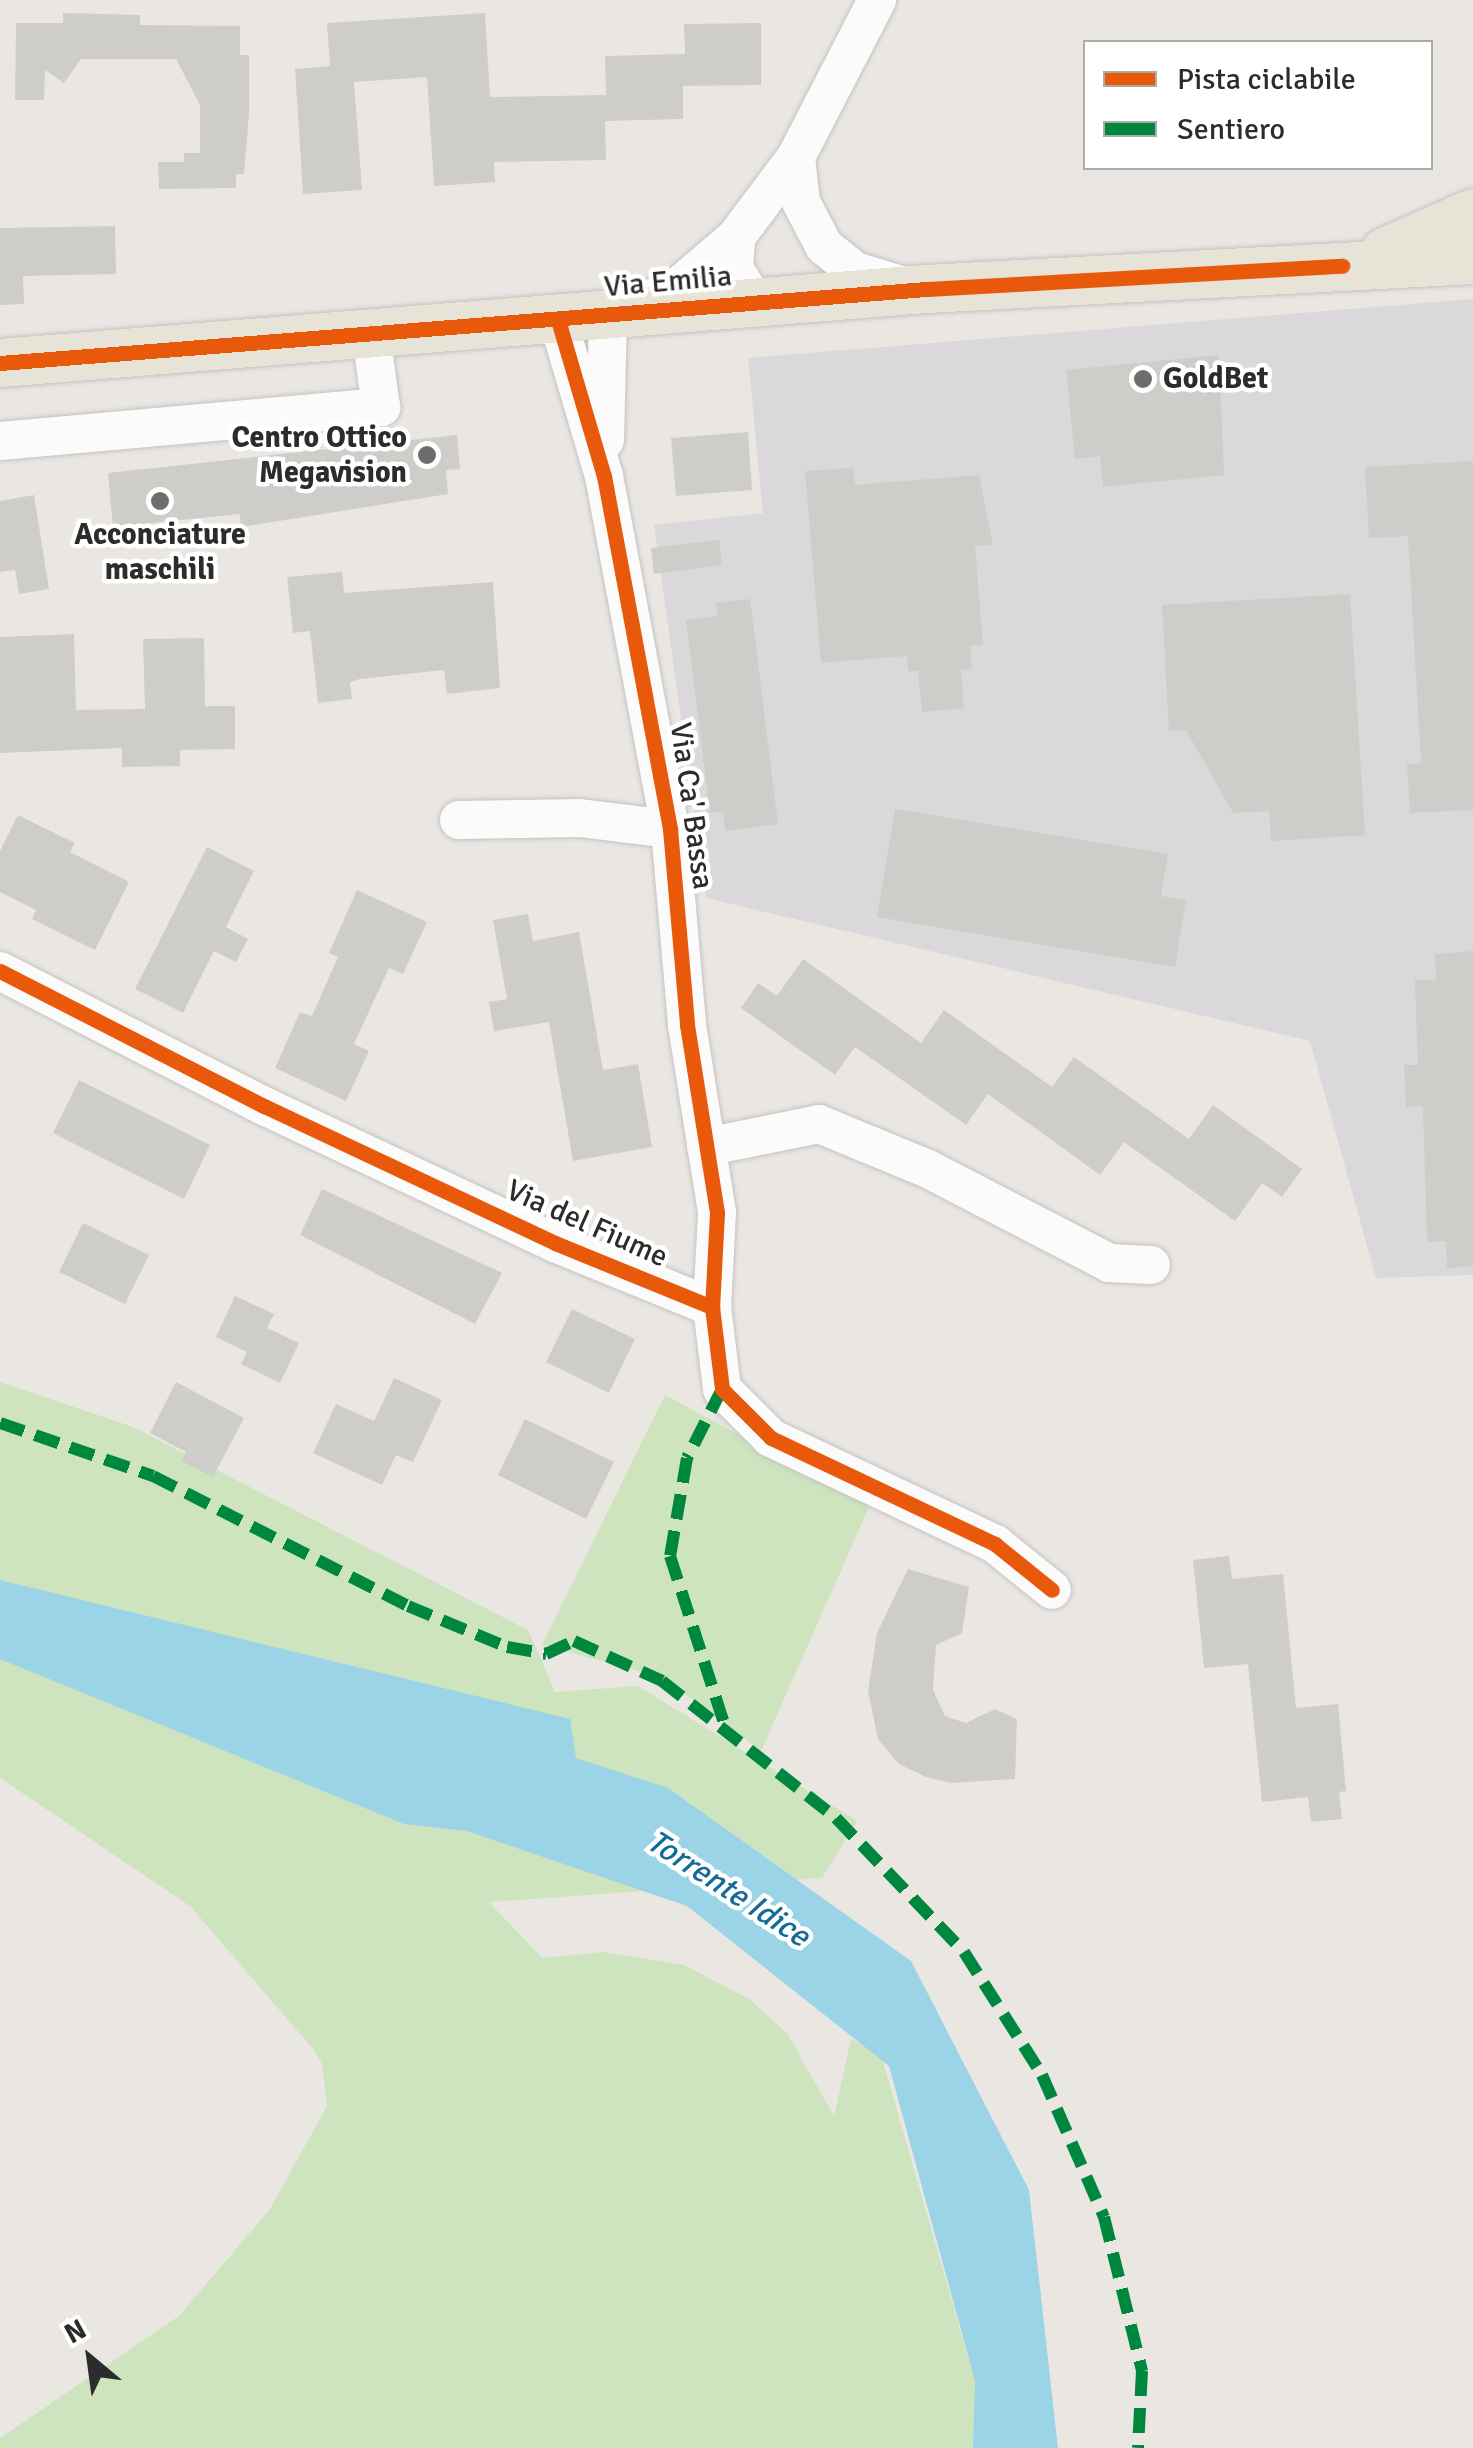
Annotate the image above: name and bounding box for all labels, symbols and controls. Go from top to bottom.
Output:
legend [1083,40,1433,170]
text: Pista ciclabile [1177,61,1356,98]
text: Sentiero [1177,111,1285,148]
street label: Via Emilia [603,258,733,306]
place label: GoldBet [1163,361,1268,397]
marker: GoldBet [1132,368,1154,390]
place label: Centro Ottico Megavision [232,420,407,490]
marker: Centro Ottico Megavision [416,444,438,466]
marker: Acconciature maschili [149,490,171,512]
place label: Acconciature maschili [74,517,246,588]
street label: Via Ca' Bassa [661,720,721,892]
street label: Via del Fiume [501,1172,673,1276]
water label: Torrente Idice [640,1822,816,1956]
north arrow [40,2308,140,2408]
text: N [59,2312,92,2351]

